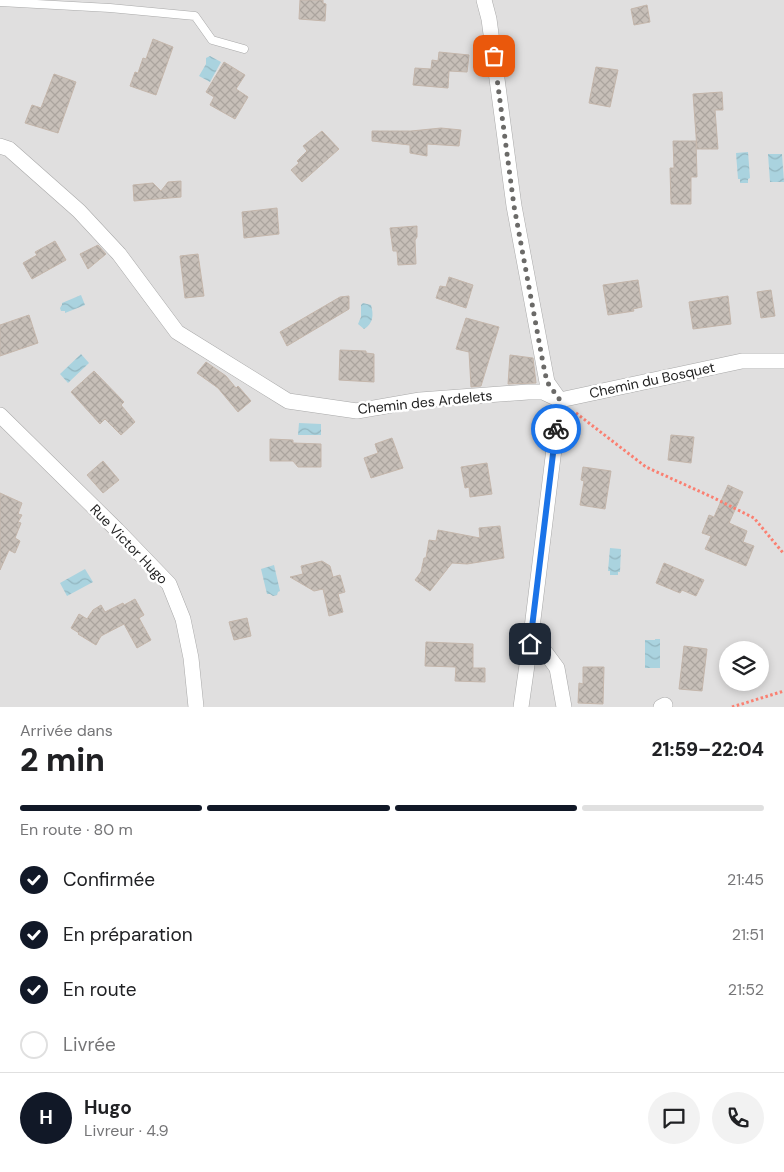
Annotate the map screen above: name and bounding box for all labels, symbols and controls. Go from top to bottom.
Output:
pin [473,35,515,77]
icon: bag [480,42,508,70]
street label: Chemin du Bosquet [588,358,716,402]
street label: Chemin des Ardelets [357,386,493,418]
courier [531,404,581,454]
icon: bike [542,415,570,443]
street label: Rue Victor Hugo [86,500,172,588]
pin [509,623,551,665]
icon: home [516,630,544,658]
map controls [719,641,769,691]
button: layers [719,641,769,691]
text: Arrivée dans [20,720,113,741]
text: 21:59–22:04 [652,737,764,762]
text: 2 min [20,739,105,781]
text: En route · 80 m [20,819,133,840]
icon: check [20,866,48,894]
text: Confirmée [63,867,155,892]
text: 21:45 [727,869,764,890]
icon: check [20,921,48,949]
text: En préparation [63,922,193,947]
text: 21:51 [732,924,764,945]
icon: check [20,976,48,1004]
text: En route [63,977,137,1002]
text: 21:52 [728,979,764,1000]
text: Livrée [63,1032,116,1057]
button: chat [648,1092,700,1144]
button: phone [712,1092,764,1144]
text: Hugo [84,1095,132,1120]
text: H [39,1105,53,1130]
text: Livreur · 4.9 [84,1120,169,1141]

